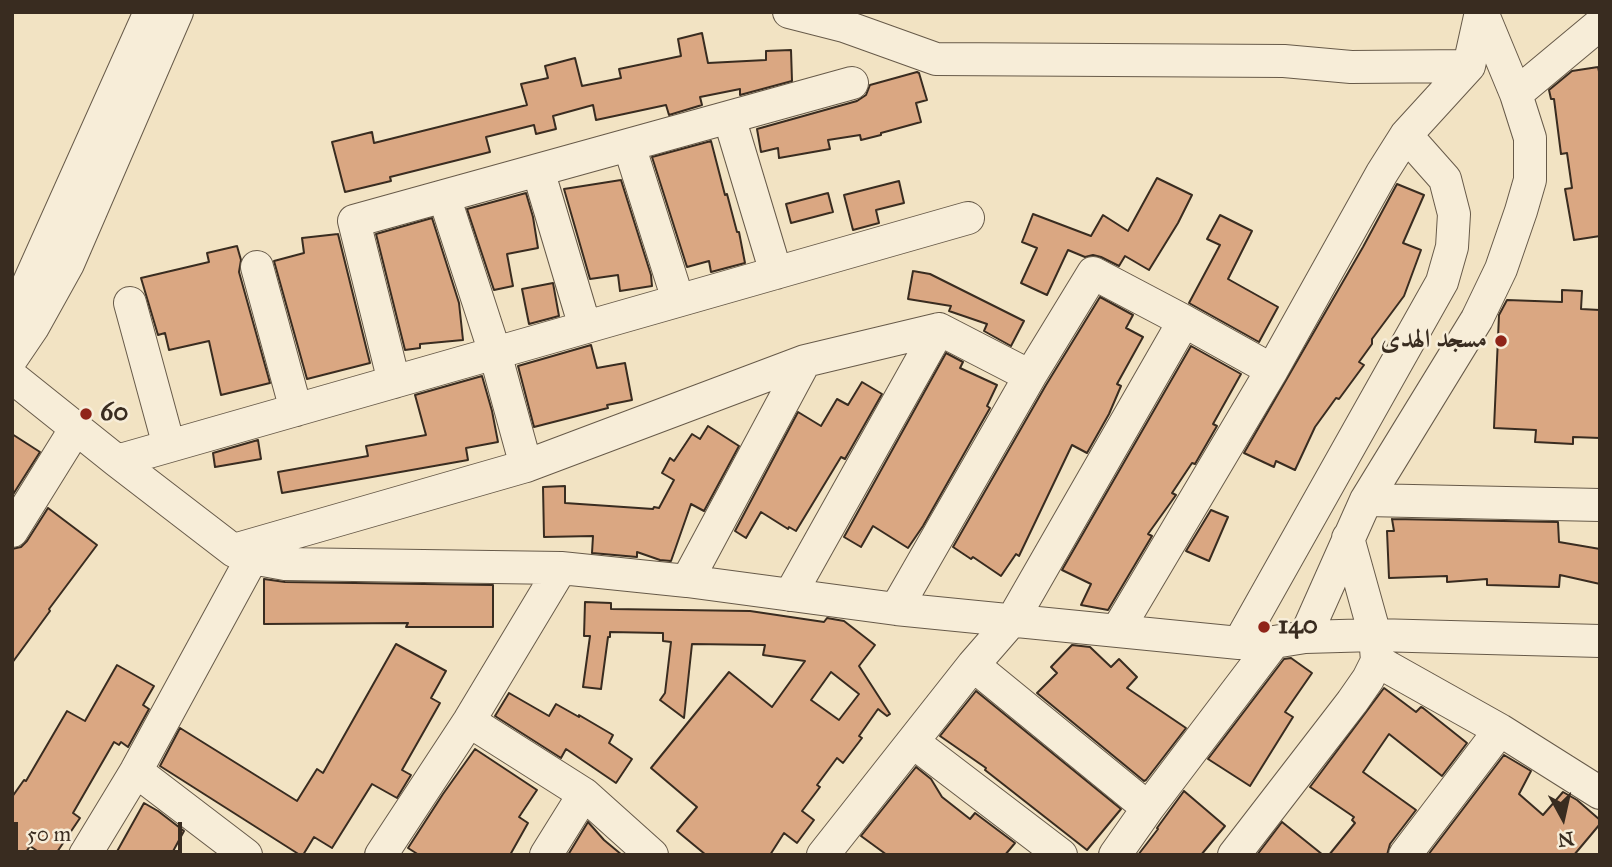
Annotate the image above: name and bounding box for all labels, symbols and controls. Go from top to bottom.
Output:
place label: مسجد الهدى [1381,325,1487,357]
marker: مسجد الهدى [1493,333,1509,349]
place label: 60 [100,398,128,430]
marker: 60 [78,406,94,422]
place label: 140 [1278,611,1318,643]
marker: 140 [1256,619,1272,635]
north arrow [1528,783,1598,853]
scale bar [18,808,186,852]
text: 50 m [27,821,71,847]
text: N [1556,827,1576,852]

